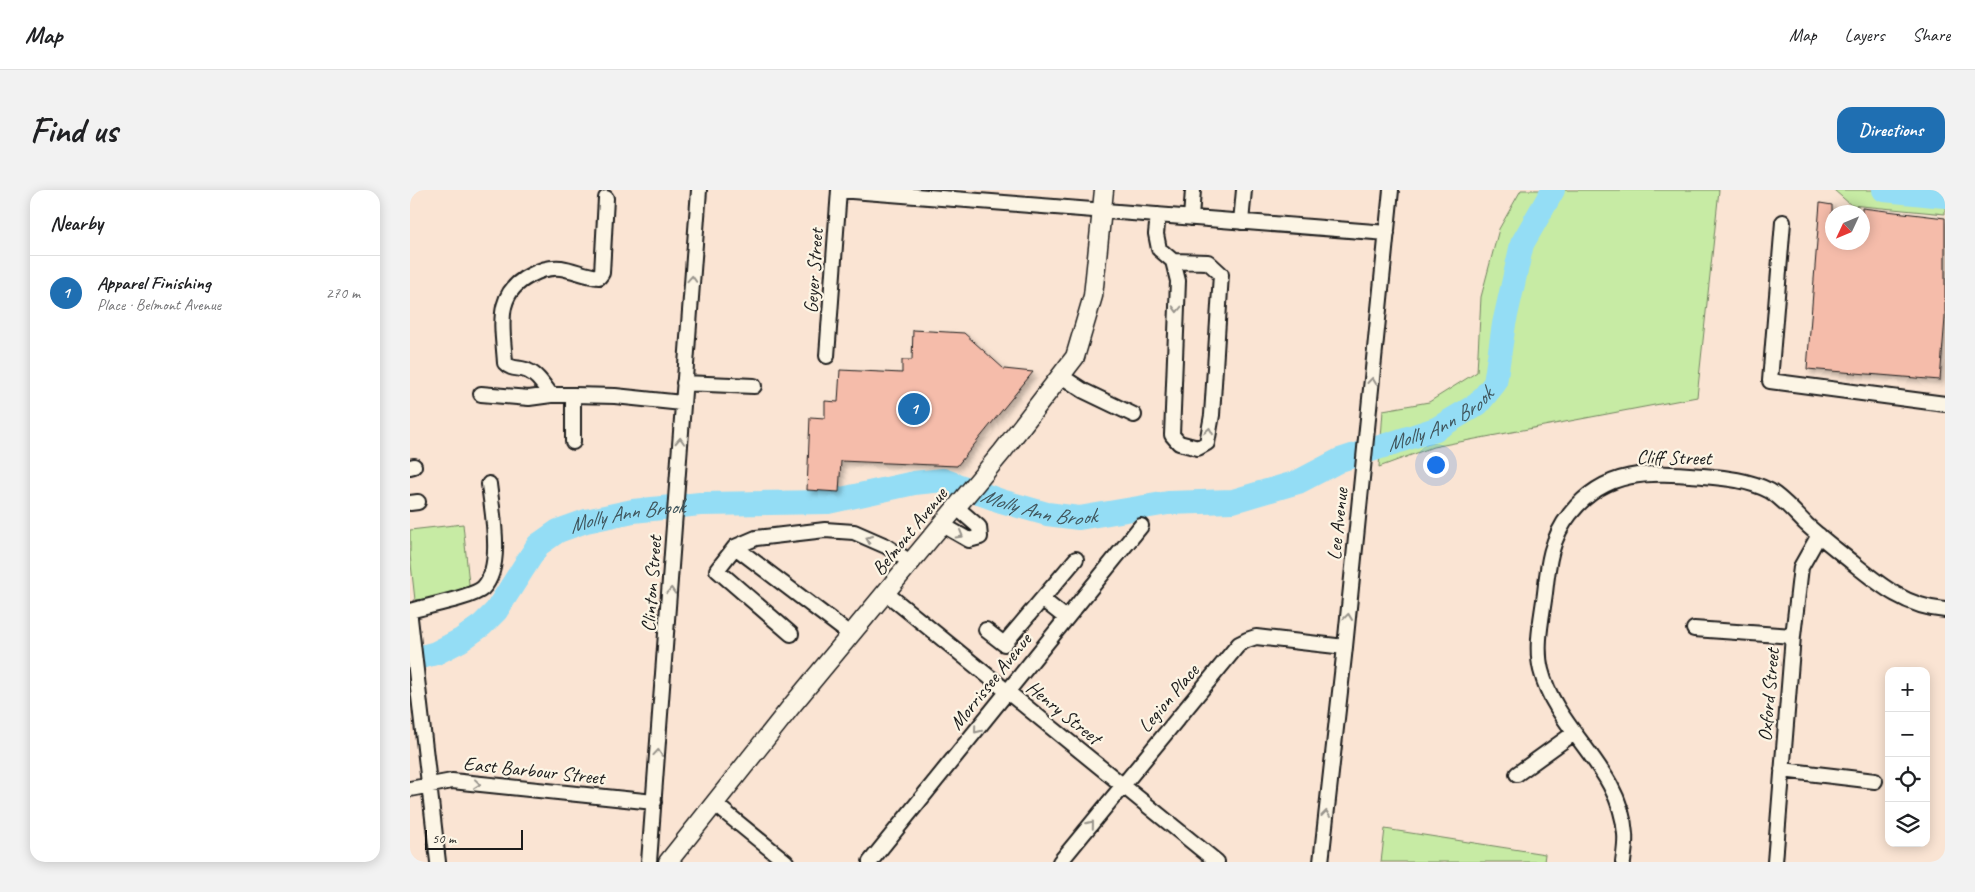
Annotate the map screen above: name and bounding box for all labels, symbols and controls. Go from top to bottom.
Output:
text: Map [25,20,62,50]
text: Map [1789,24,1817,46]
text: Layers [1845,24,1884,46]
text: Share [1912,24,1950,46]
button: Directions [1837,107,1945,153]
text: Find us [30,108,117,153]
north arrow [1825,205,1870,250]
text: Nearby [50,210,103,236]
street label: Geyer Street [798,226,829,314]
text: Apparel Finishing [97,271,211,295]
one-way arrow [686,275,697,283]
text: 1 [62,283,70,303]
text: 270 m [326,283,360,303]
text: Place · Belmont Avenue [97,295,221,315]
one-way arrow [1172,306,1182,313]
one-way arrow [1366,377,1377,385]
water label: Molly Ann Brook [1383,380,1501,457]
pin: 1 [898,390,930,428]
one-way arrow [1204,426,1214,435]
one-way arrow [674,437,685,445]
street label: Cliff Street [1636,444,1714,471]
your location [1423,452,1449,478]
street label: Belmont Avenue [866,481,953,580]
water label: Molly Ann Brook [978,482,1101,531]
street label: Lee Avenue [1321,485,1354,561]
water label: Molly Ann Brook [565,492,689,539]
one-way arrow [954,529,963,539]
street label: Clinton Street [636,533,667,633]
one-way arrow [865,535,874,545]
one-way arrow [665,587,676,595]
one-way arrow [1342,613,1353,621]
street label: Morrissee Avenue [944,627,1038,735]
street label: Oxford Street [1752,645,1785,743]
street label: Legion Place [1133,658,1205,738]
map controls [1885,667,1930,847]
button: + [1885,667,1930,712]
street label: Henry Street [1021,675,1109,752]
button: − [1885,712,1930,757]
one-way arrow [973,724,982,733]
one-way arrow [652,749,663,757]
street label: East Barbour Street [462,751,608,791]
button: locate [1885,757,1930,802]
one-way arrow [474,778,482,789]
button: layers [1885,802,1930,847]
one-way arrow [1320,809,1331,817]
one-way arrow [1085,821,1093,830]
scale bar [425,827,522,850]
text: 50 m [432,830,456,847]

